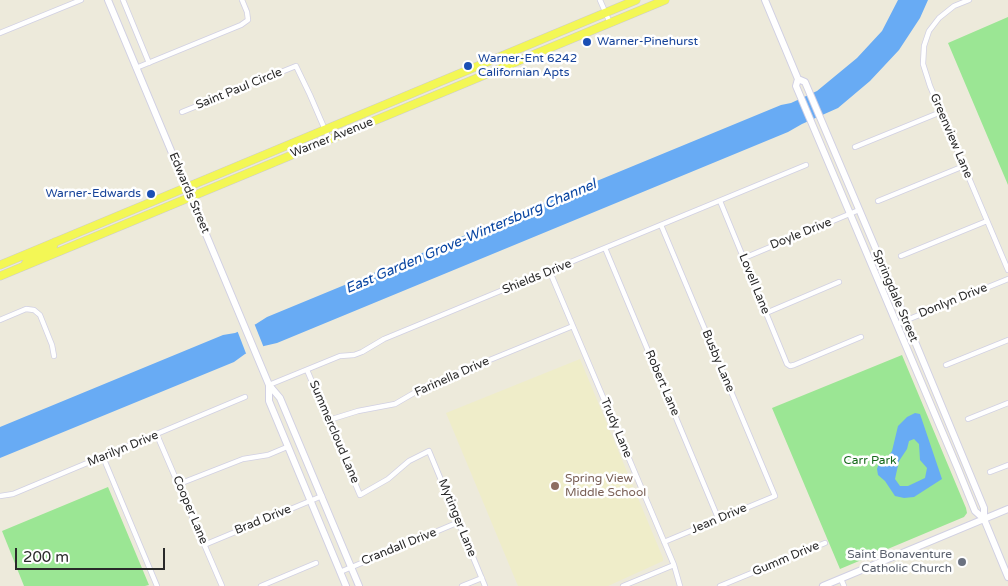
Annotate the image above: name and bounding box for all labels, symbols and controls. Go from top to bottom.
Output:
place label: Warner-Pinehurst [597,35,698,49]
marker: Warner-Pinehurst [581,36,593,48]
place label: Warner-Ent 6242 Californian Apts [478,52,577,80]
marker: Warner-Ent 6242 Californian Apts [462,60,474,72]
street label: Saint Paul Circle [194,65,284,113]
street label: Greenview Lane [927,91,975,181]
street label: Warner Avenue [289,115,375,161]
street label: Edwards Street [165,150,213,236]
water label: East Garden Grove-Wintersburg Channel [343,176,599,298]
place label: Warner-Edwards [45,187,141,201]
marker: Warner-Edwards [145,188,157,200]
street label: Doyle Drive [768,215,834,253]
street label: Springdale Street [869,248,921,344]
street label: Lovell Lane [735,252,773,316]
street label: Shields Drive [500,257,574,297]
street label: Donlyn Drive [917,281,989,321]
street label: Busby Lane [698,328,738,394]
street label: Robert Lane [642,348,682,418]
street label: Farinella Drive [412,354,492,400]
street label: Summercloud Lane [306,378,362,486]
street label: Trudy Lane [597,396,635,460]
street label: Marilyn Drive [85,428,161,470]
park label: Carr Park [843,454,897,468]
place label: Spring View Middle School [565,472,646,500]
street label: Cooper Lane [169,474,211,546]
street label: Mytinger Lane [435,477,479,559]
marker: Spring View Middle School [549,480,561,492]
street label: Jean Drive [689,501,749,537]
street label: Brad Drive [233,502,293,538]
street label: Crandall Drive [359,525,439,569]
scale bar [18,538,168,570]
street label: Gumm Drive [750,538,822,580]
text: 200 m [23,548,69,566]
place label: Saint Bonaventure Catholic Church [847,548,952,576]
marker: Saint Bonaventure Catholic Church [956,556,968,568]

